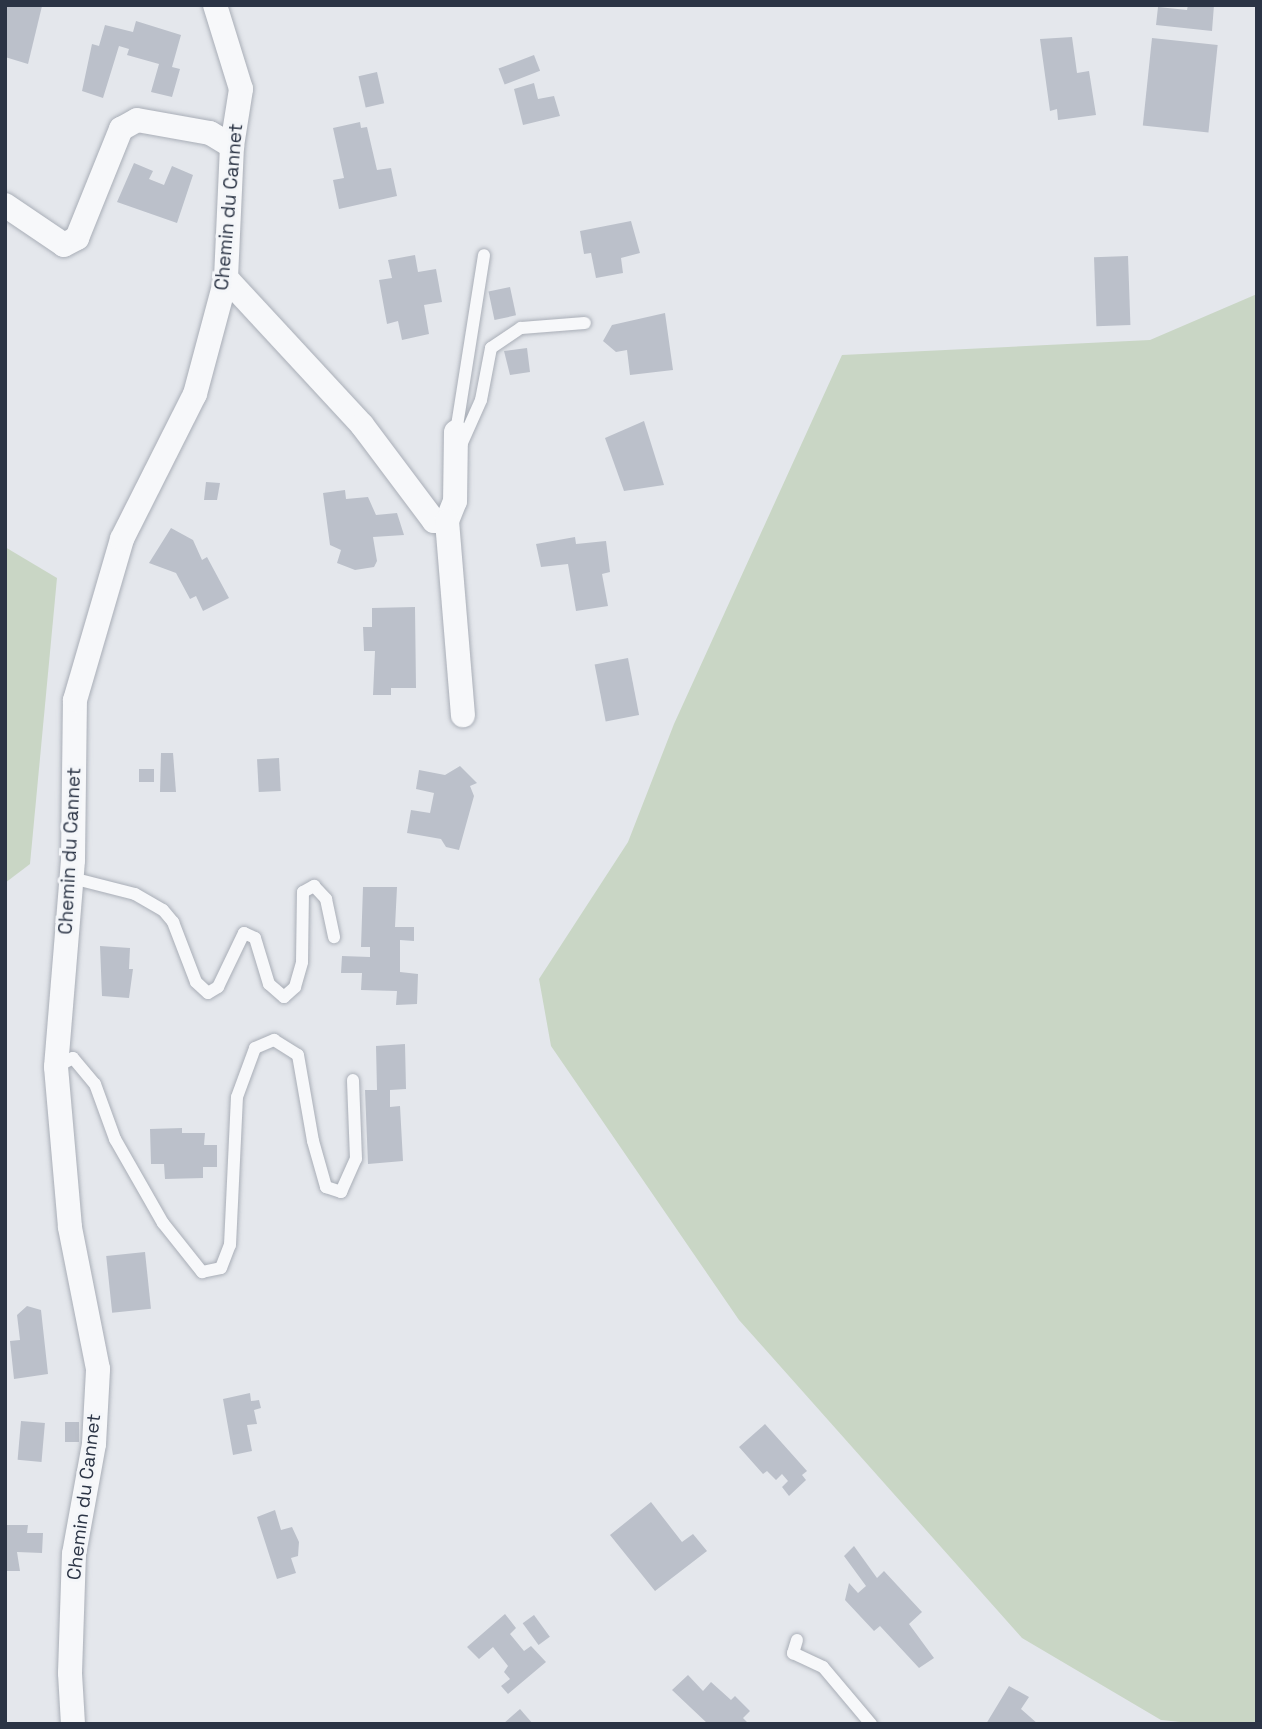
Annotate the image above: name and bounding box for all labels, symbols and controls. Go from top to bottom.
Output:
street label: Chemin du Cannet [210,123,248,291]
street label: Chemin du Cannet [54,767,86,935]
street label: Chemin du Cannet [62,1413,106,1581]

